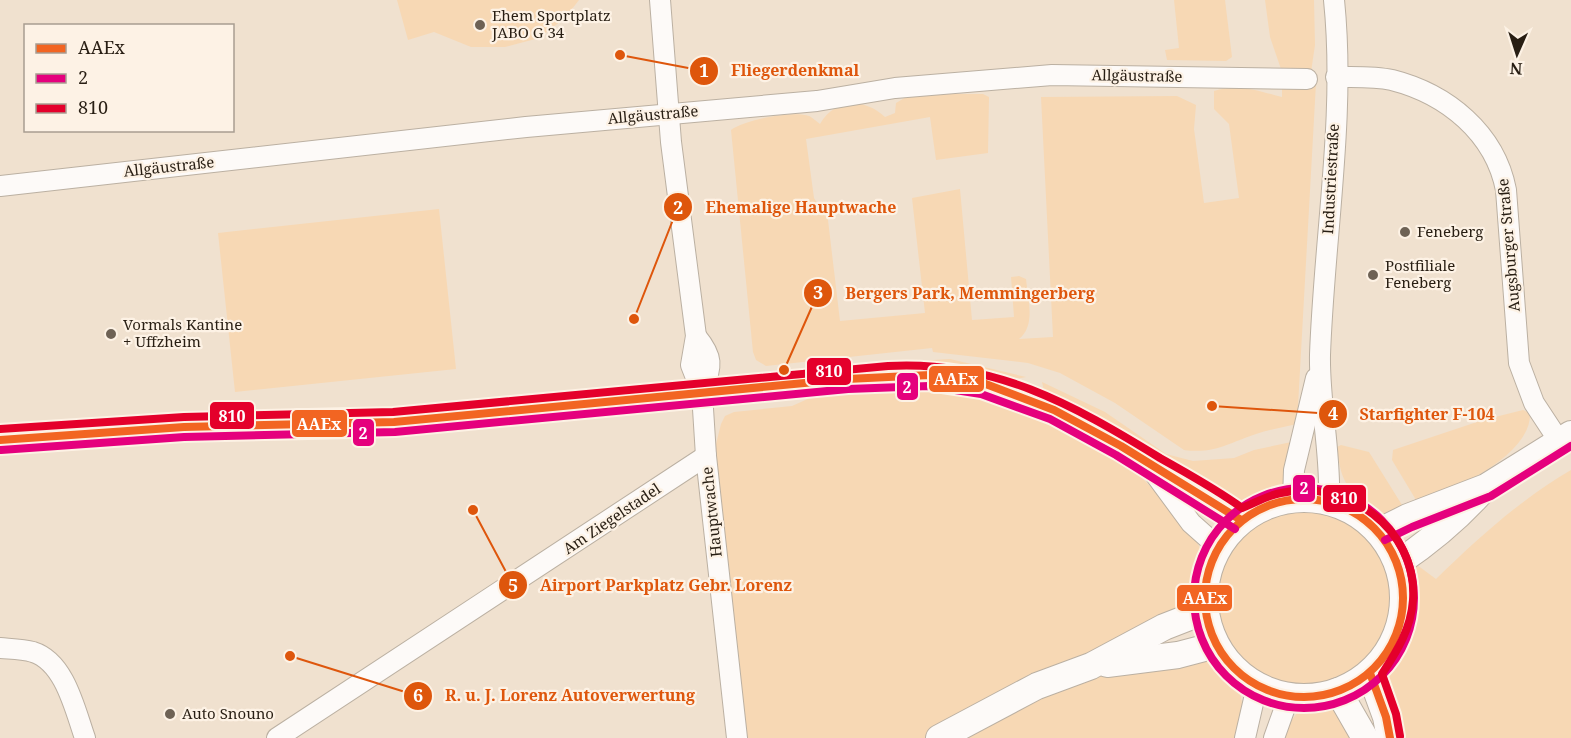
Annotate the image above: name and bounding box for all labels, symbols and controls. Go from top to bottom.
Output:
place label: Ehem Sportplatz JABO G 34 [491,5,611,42]
marker: Ehem Sportplatz JABO G 34 [473,18,487,32]
legend [24,24,234,132]
north arrow [1487,24,1547,84]
text: AAEx [78,35,126,59]
callout: Fliegerdenkmal [689,54,871,88]
text: 1 [699,58,709,82]
text: N [1509,58,1523,80]
text: Fliegerdenkmal [731,59,859,81]
street label: Allgäustraße [1091,64,1183,86]
text: 2 [78,65,88,89]
text: 810 [78,95,108,119]
street label: Allgäustraße [607,100,699,128]
street label: Industriestraße [1317,123,1343,235]
street label: Allgäustraße [123,151,215,181]
street label: Augsburger Straße [1492,178,1524,313]
callout: Ehemalige Hauptwache [663,190,908,224]
text: 2 [673,195,683,219]
text: Ehemalige Hauptwache [706,196,896,218]
place label: Feneberg [1417,221,1483,241]
marker: Feneberg [1398,225,1412,239]
place label: Postfiliale Feneberg [1385,255,1455,292]
marker: Postfiliale Feneberg [1366,268,1380,282]
callout: Bergers Park, Memmingerberg [803,276,1106,310]
text: 3 [813,280,823,304]
text: Bergers Park, Memmingerberg [845,282,1095,304]
place label: Vormals Kantine + Uffzheim [123,314,242,351]
marker: Vormals Kantine + Uffzheim [104,327,118,341]
line badge: 810 [806,357,852,386]
text: 810 [815,360,843,382]
line badge: AAEx [928,365,985,393]
text: AAEx [934,368,979,390]
line badge: 2 [896,372,919,401]
text: 2 [902,376,912,398]
callout: Starfighter F-104 [1318,397,1507,431]
line badge: 810 [209,401,255,430]
text: 4 [1328,401,1338,425]
text: Starfighter F-104 [1359,403,1495,425]
text: 810 [218,405,246,427]
line badge: AAEx [291,409,348,438]
text: AAEx [297,413,342,435]
line badge: 2 [352,418,375,447]
text: 2 [358,422,368,444]
street label: Hauptwache [696,466,726,558]
line badge: 2 [1292,474,1316,503]
text: 2 [1299,477,1309,499]
street label: Am Ziegelstadel [559,478,664,558]
line badge: 810 [1322,484,1367,513]
text: 810 [1330,487,1358,509]
callout: Airport Parkplatz Gebr. Lorenz [498,568,804,602]
text: 5 [508,573,518,597]
text: Airport Parkplatz Gebr. Lorenz [540,574,792,596]
line badge: AAEx [1176,584,1233,612]
text: AAEx [1183,587,1228,609]
callout: R. u. J. Lorenz Autoverwertung [403,679,707,713]
text: 6 [413,683,423,707]
text: R. u. J. Lorenz Autoverwertung [445,684,695,706]
place label: Auto Snouno [182,703,274,723]
marker: Auto Snouno [163,707,177,721]

